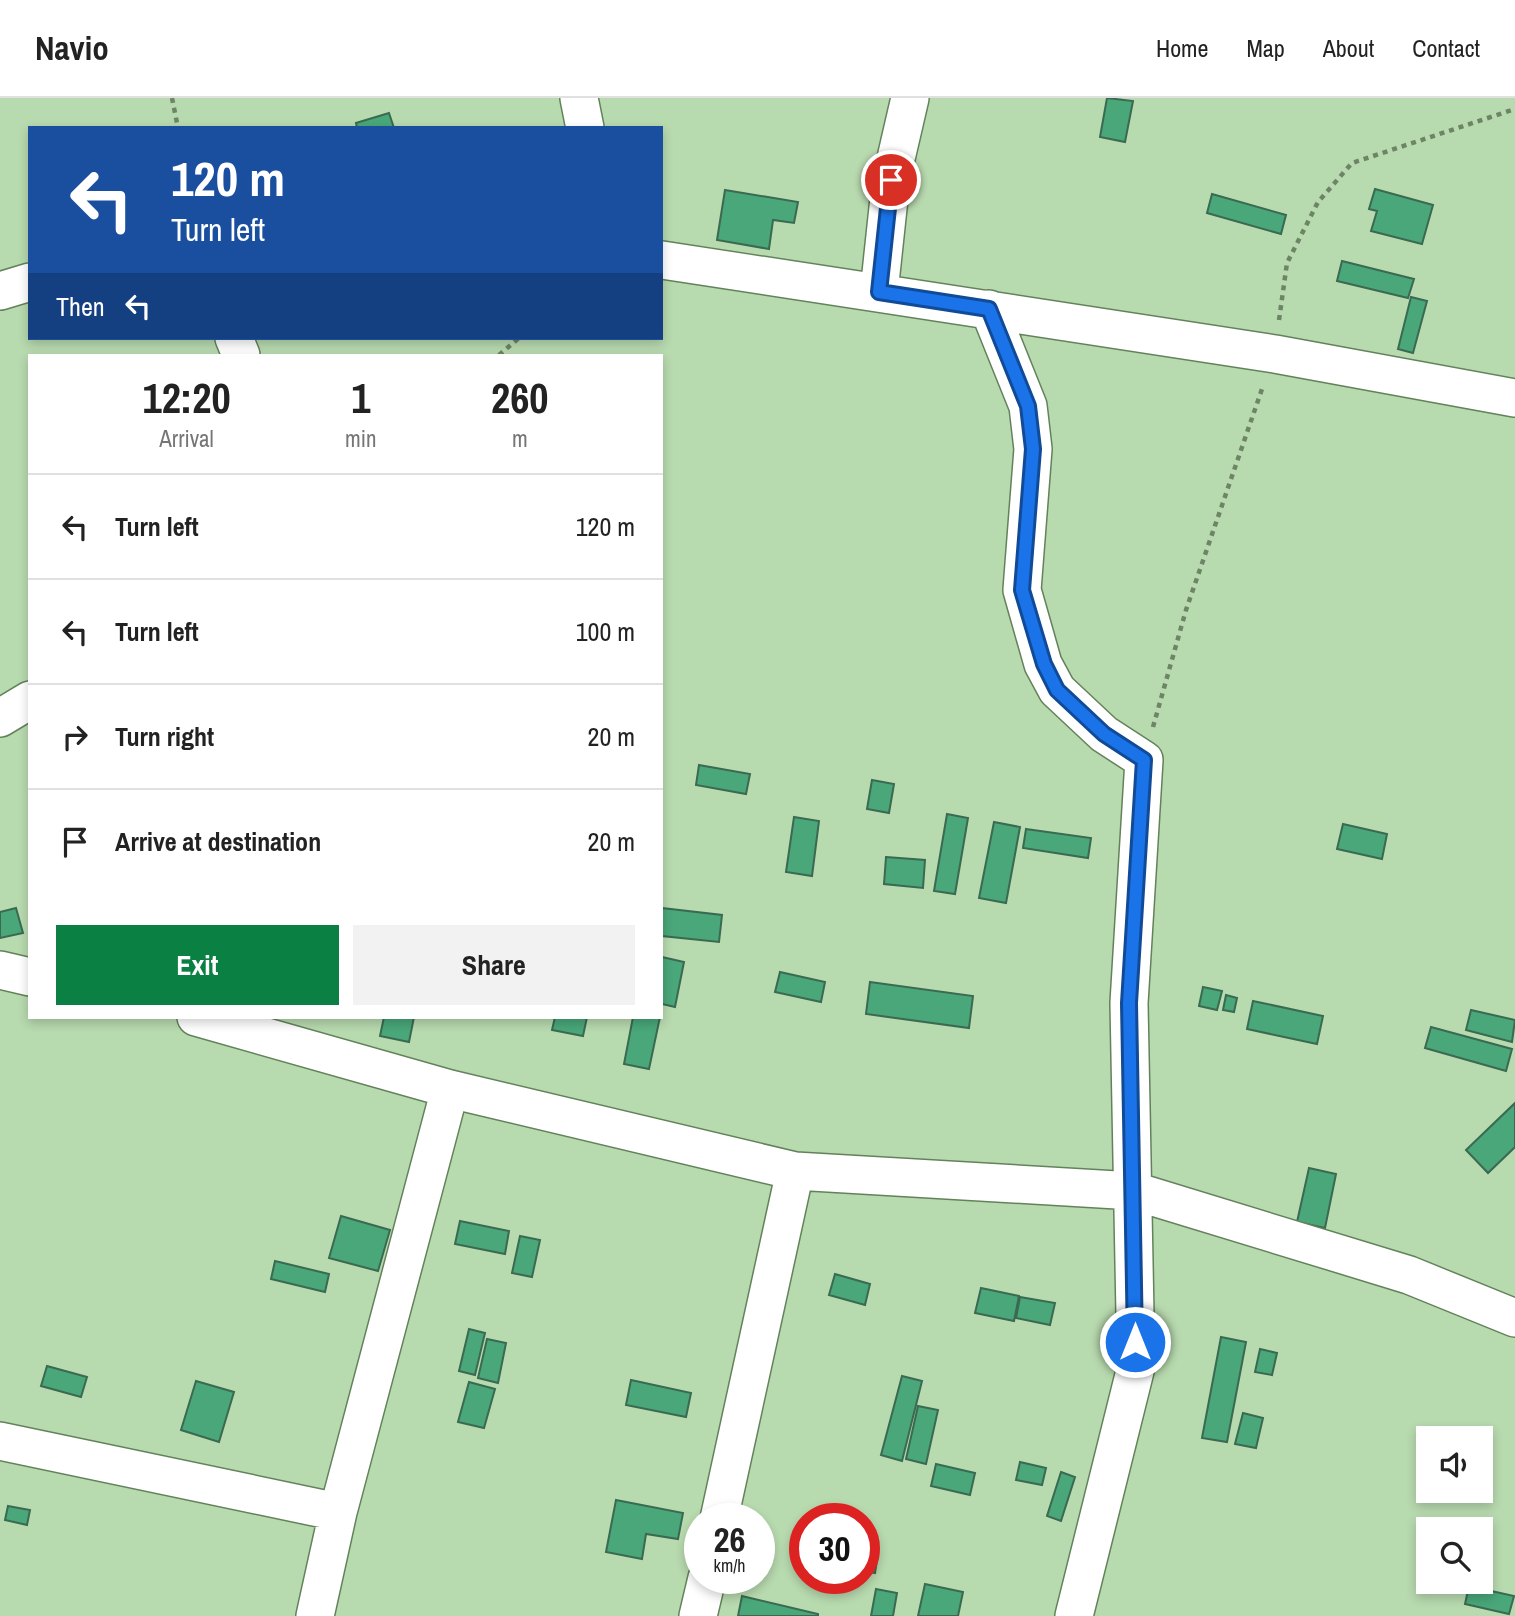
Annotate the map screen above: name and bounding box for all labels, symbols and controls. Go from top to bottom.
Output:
text: Navio [35,26,109,70]
text: Home [1156,32,1208,64]
text: Map [1246,32,1285,64]
text: About [1323,32,1374,64]
text: Contact [1412,32,1480,64]
text: 120 m [171,145,285,211]
pin [861,150,921,210]
icon: left [56,154,147,245]
icon: arrive [872,161,910,199]
text: Turn left [171,208,265,251]
icon: left [119,287,157,325]
text: Then [56,289,105,324]
text: 12:20 [143,370,231,426]
text: 1 [351,370,370,426]
text: 260 [491,370,549,426]
text: Arrival [159,423,214,454]
text: min [345,423,377,454]
text: m [512,423,528,454]
icon: left [56,508,94,546]
text: Turn left [115,509,199,544]
text: 120 m [576,509,635,544]
icon: left [56,613,94,651]
text: Turn left [115,614,199,649]
text: 100 m [576,614,635,649]
icon: right [56,718,94,756]
text: Turn right [115,719,214,754]
text: 20 m [588,719,635,754]
icon: arrive [56,823,94,861]
text: Arrive at destination [115,824,321,859]
text: 20 m [588,824,635,859]
button: Exit [56,925,339,1005]
button: Share [353,925,635,1005]
position arrow [1098,1305,1172,1379]
map controls [1416,1426,1493,1594]
button: sound [1416,1426,1493,1503]
speed limit sign: 30 [789,1503,880,1594]
text: 26 [714,1516,745,1563]
button: search [1416,1517,1493,1594]
text: km/h [714,1553,746,1578]

